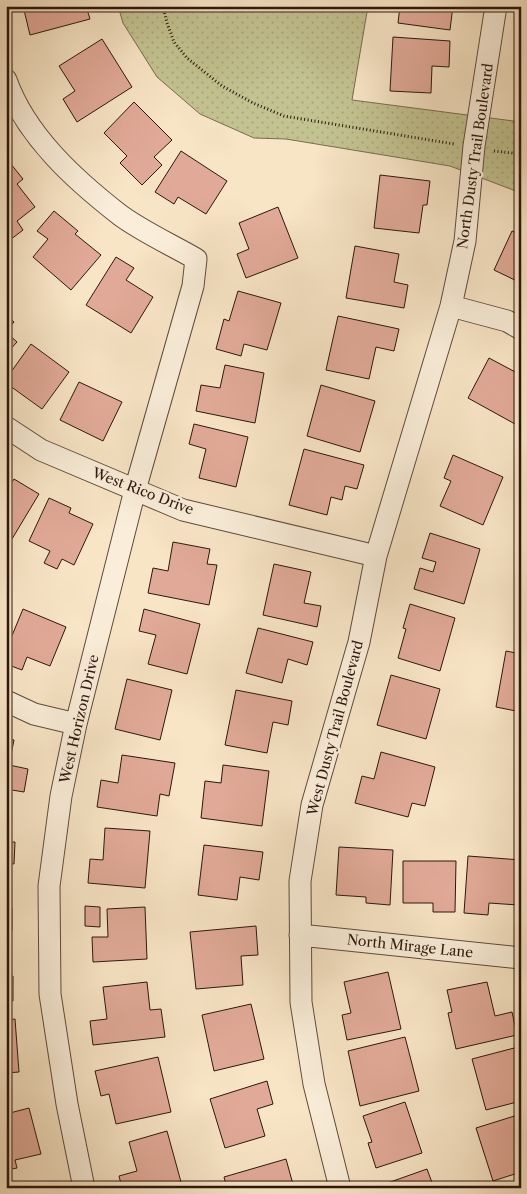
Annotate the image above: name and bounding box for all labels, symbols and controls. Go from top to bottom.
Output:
street label: North Dusty Trail Boulevard [453,62,497,250]
street label: West Rico Drive [89,463,196,519]
street label: West Dusty Trail Boulevard [303,638,367,819]
street label: West Horizon Drive [55,653,103,786]
street label: North Mirage Lane [346,930,474,962]

